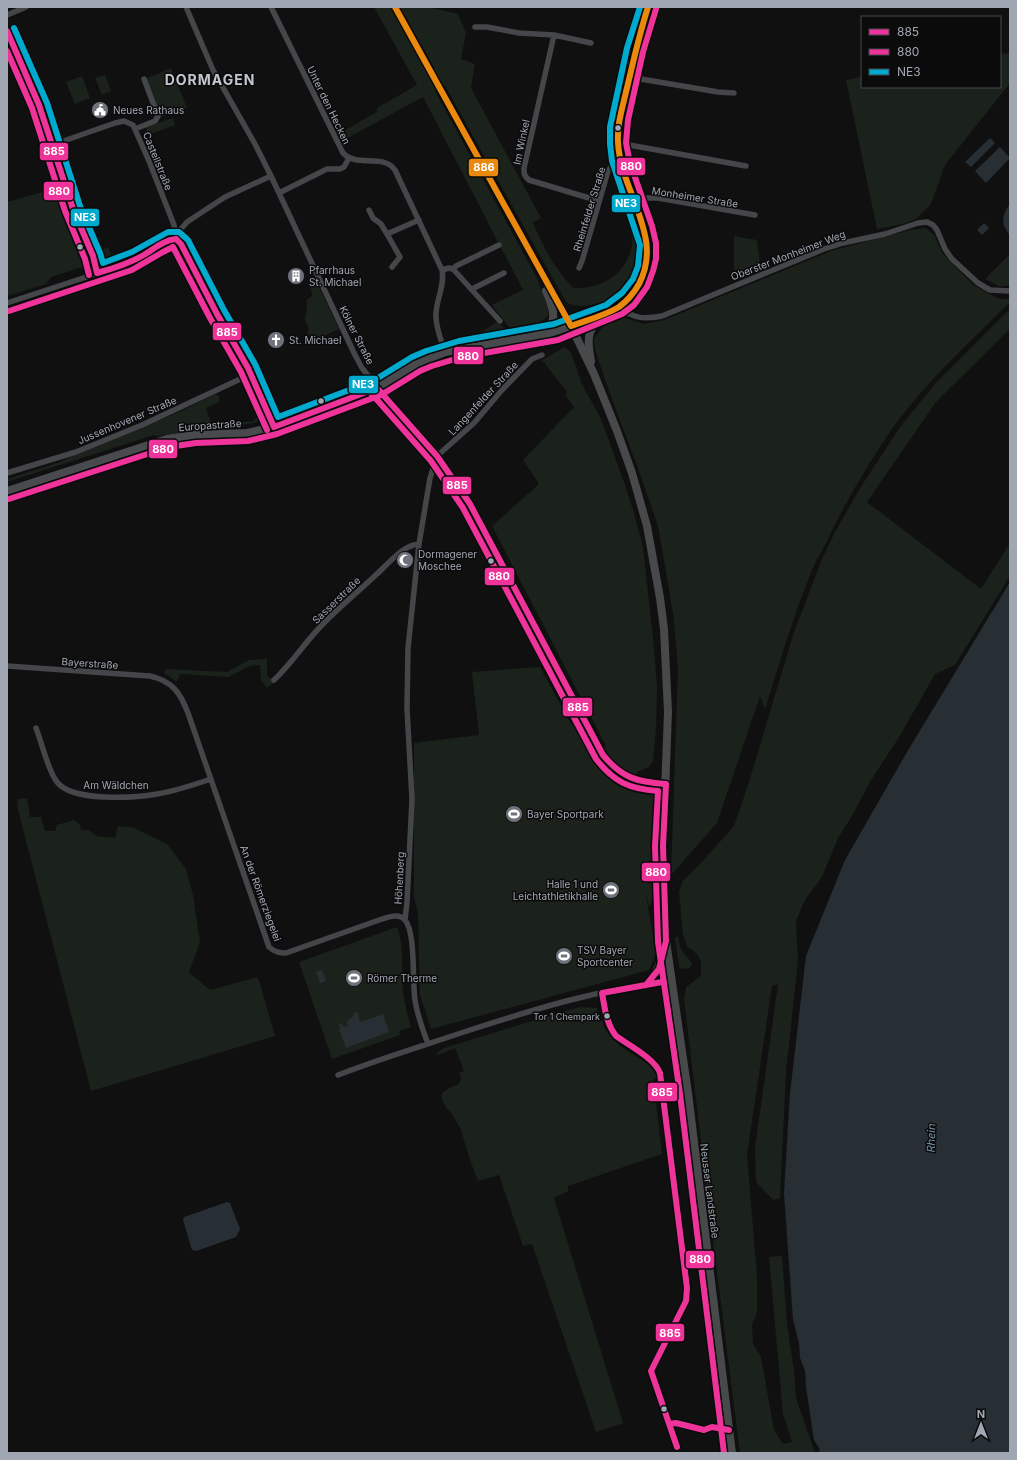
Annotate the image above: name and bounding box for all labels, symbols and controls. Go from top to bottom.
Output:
legend [861,16,1001,88]
text: 885 [897,24,919,39]
text: 880 [897,44,919,59]
street label: Unter den Hecken [305,64,353,146]
text: NE3 [897,64,921,79]
district label: DORMAGEN [165,71,255,88]
public building icon: Neues Rathaus [90,100,110,120]
place label: Neues Rathaus [113,104,184,116]
street label: Im Winkel [510,118,532,166]
unlabelled marker [613,123,623,133]
street label: Castellstraße [141,130,175,192]
line badge: 885 [39,142,69,161]
text: 885 [43,144,65,158]
line badge: 880 [616,157,646,176]
line badge: 886 [468,158,499,177]
text: 880 [620,159,642,173]
text: 886 [473,160,495,174]
street label: Rheinfelder Straße [570,165,608,253]
line badge: 880 [43,181,74,201]
text: 880 [48,184,70,198]
street label: Monheimer Straße [651,184,739,210]
line badge: NE3 [611,194,641,213]
text: NE3 [615,196,637,210]
line badge: NE3 [70,208,100,227]
text: NE3 [74,210,96,224]
street label: Oberster Monheimer Weg [729,228,847,282]
unlabelled marker [75,242,85,252]
place label: Pfarrhaus St. Michael [309,264,361,288]
building icon: Pfarrhaus St. Michael [286,266,306,286]
street label: Kölner Straße [337,304,377,366]
line badge: 885 [212,322,242,341]
text: 885 [216,325,238,339]
church icon: St. Michael [266,330,286,350]
place label: St. Michael [289,334,341,346]
line badge: 880 [453,346,484,365]
text: 880 [457,349,479,363]
street label: Langenfelder Straße [446,359,520,437]
line badge: NE3 [348,375,379,394]
text: NE3 [352,377,374,391]
street label: Jussenhovener Straße [76,394,178,446]
unlabelled marker [316,396,326,406]
street label: Europastraße [178,417,242,433]
line badge: 880 [148,439,178,459]
text: 880 [152,442,174,456]
line badge: 885 [442,476,472,495]
text: 885 [446,478,468,492]
place label: Dormagener Moschee [418,548,477,572]
mosque icon: Dormagener Moschee [395,550,415,570]
unlabelled marker [486,556,496,566]
line badge: 880 [484,567,515,586]
text: 880 [488,569,510,583]
street label: Sasserstraße [309,574,363,626]
street label: Bayerstraße [61,655,119,671]
line badge: 885 [562,697,593,717]
text: 885 [567,700,589,714]
street label: Am Wäldchen [83,779,149,791]
sports icon: Bayer Sportpark [504,804,524,824]
place label: Bayer Sportpark [527,808,604,820]
street label: An der Römerziegelei [238,843,284,943]
street label: Höhenberg [392,851,406,905]
line badge: 880 [641,862,671,882]
text: 880 [645,865,667,879]
place label: Halle 1 und Leichtathletikhalle [513,878,598,902]
sports icon: Halle 1 und Leichtathletikhalle [601,880,621,900]
place label: TSV Bayer Sportcenter [577,944,633,968]
sports icon: TSV Bayer Sportcenter [554,946,574,966]
sports icon: Römer Therme [344,968,364,988]
place label: Römer Therme [367,972,437,984]
place label: Tor 1 Chempark [533,1011,600,1022]
marker: Tor 1 Chempark [602,1011,612,1021]
line badge: 885 [647,1082,678,1102]
text: 885 [651,1085,673,1099]
water label: Rhein [924,1123,938,1153]
street label: Neusser Landstraße [698,1143,722,1239]
line badge: 880 [685,1250,715,1269]
text: 880 [689,1252,711,1266]
line badge: 885 [655,1323,685,1342]
text: 885 [659,1326,681,1340]
unlabelled marker [659,1404,669,1414]
north arrow [961,1404,1001,1444]
text: N [977,1407,985,1421]

